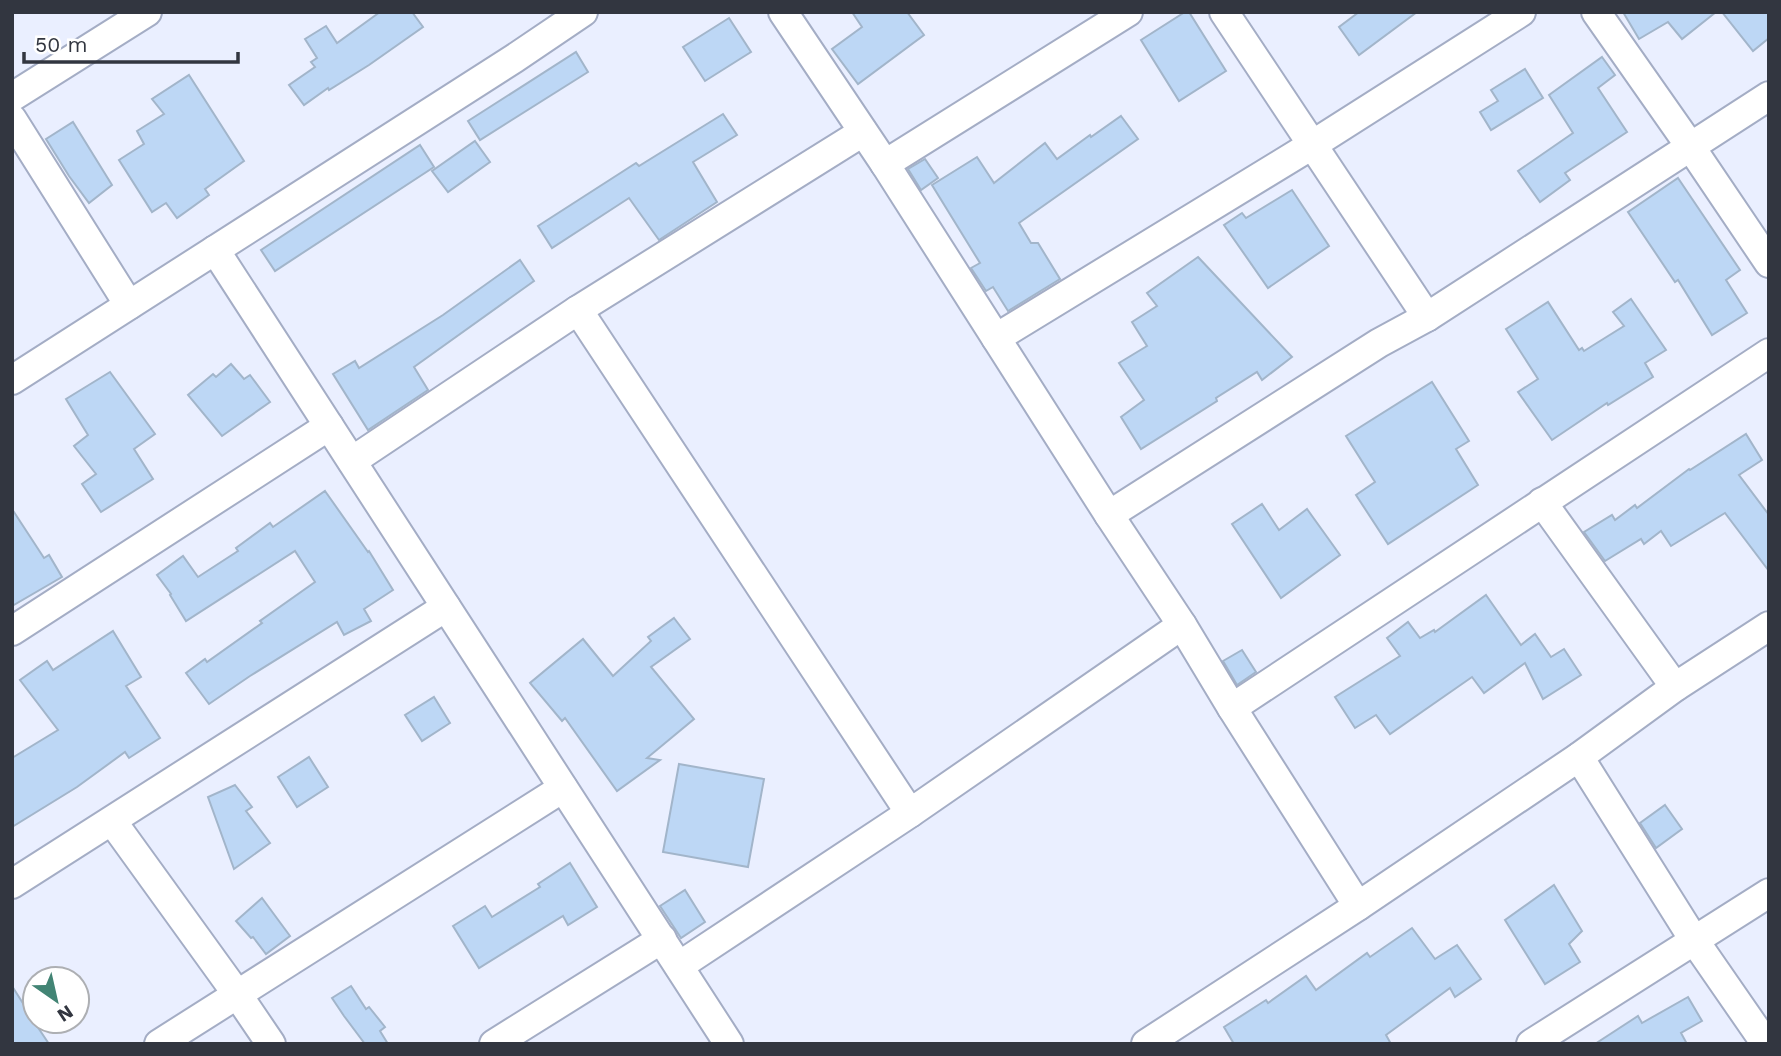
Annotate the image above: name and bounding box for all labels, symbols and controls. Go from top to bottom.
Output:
scale bar [24,21,238,65]
text: 50 m [35,32,87,57]
north arrow [21,965,91,1035]
text: N [53,1000,77,1027]

